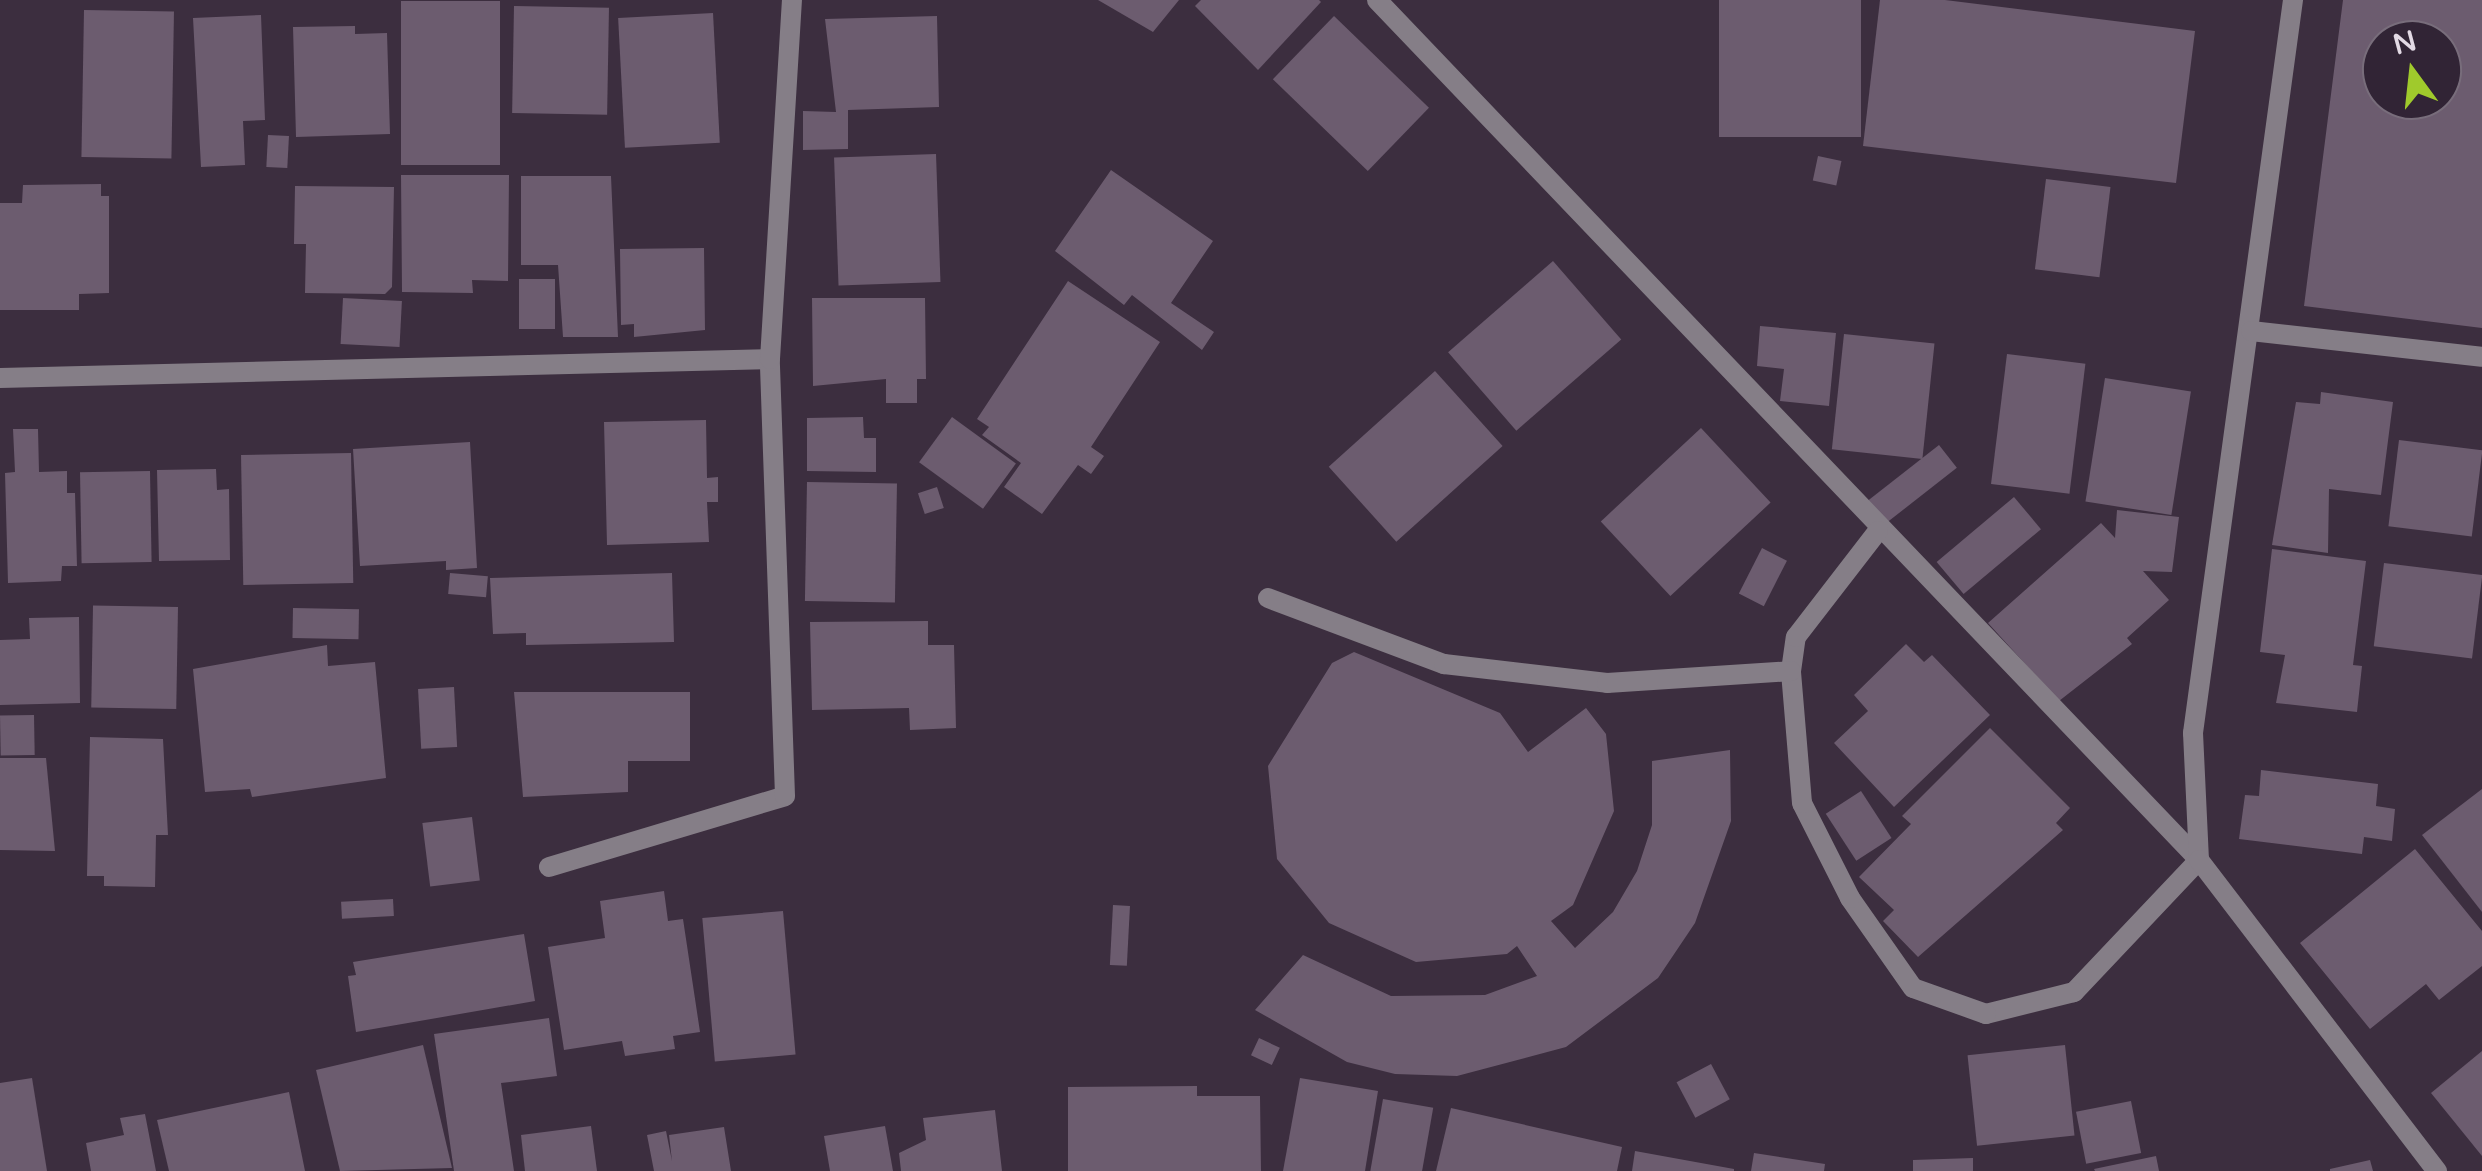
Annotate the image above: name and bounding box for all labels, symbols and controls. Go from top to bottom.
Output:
north arrow [2362,20,2462,120]
text: N [2389,24,2420,62]

